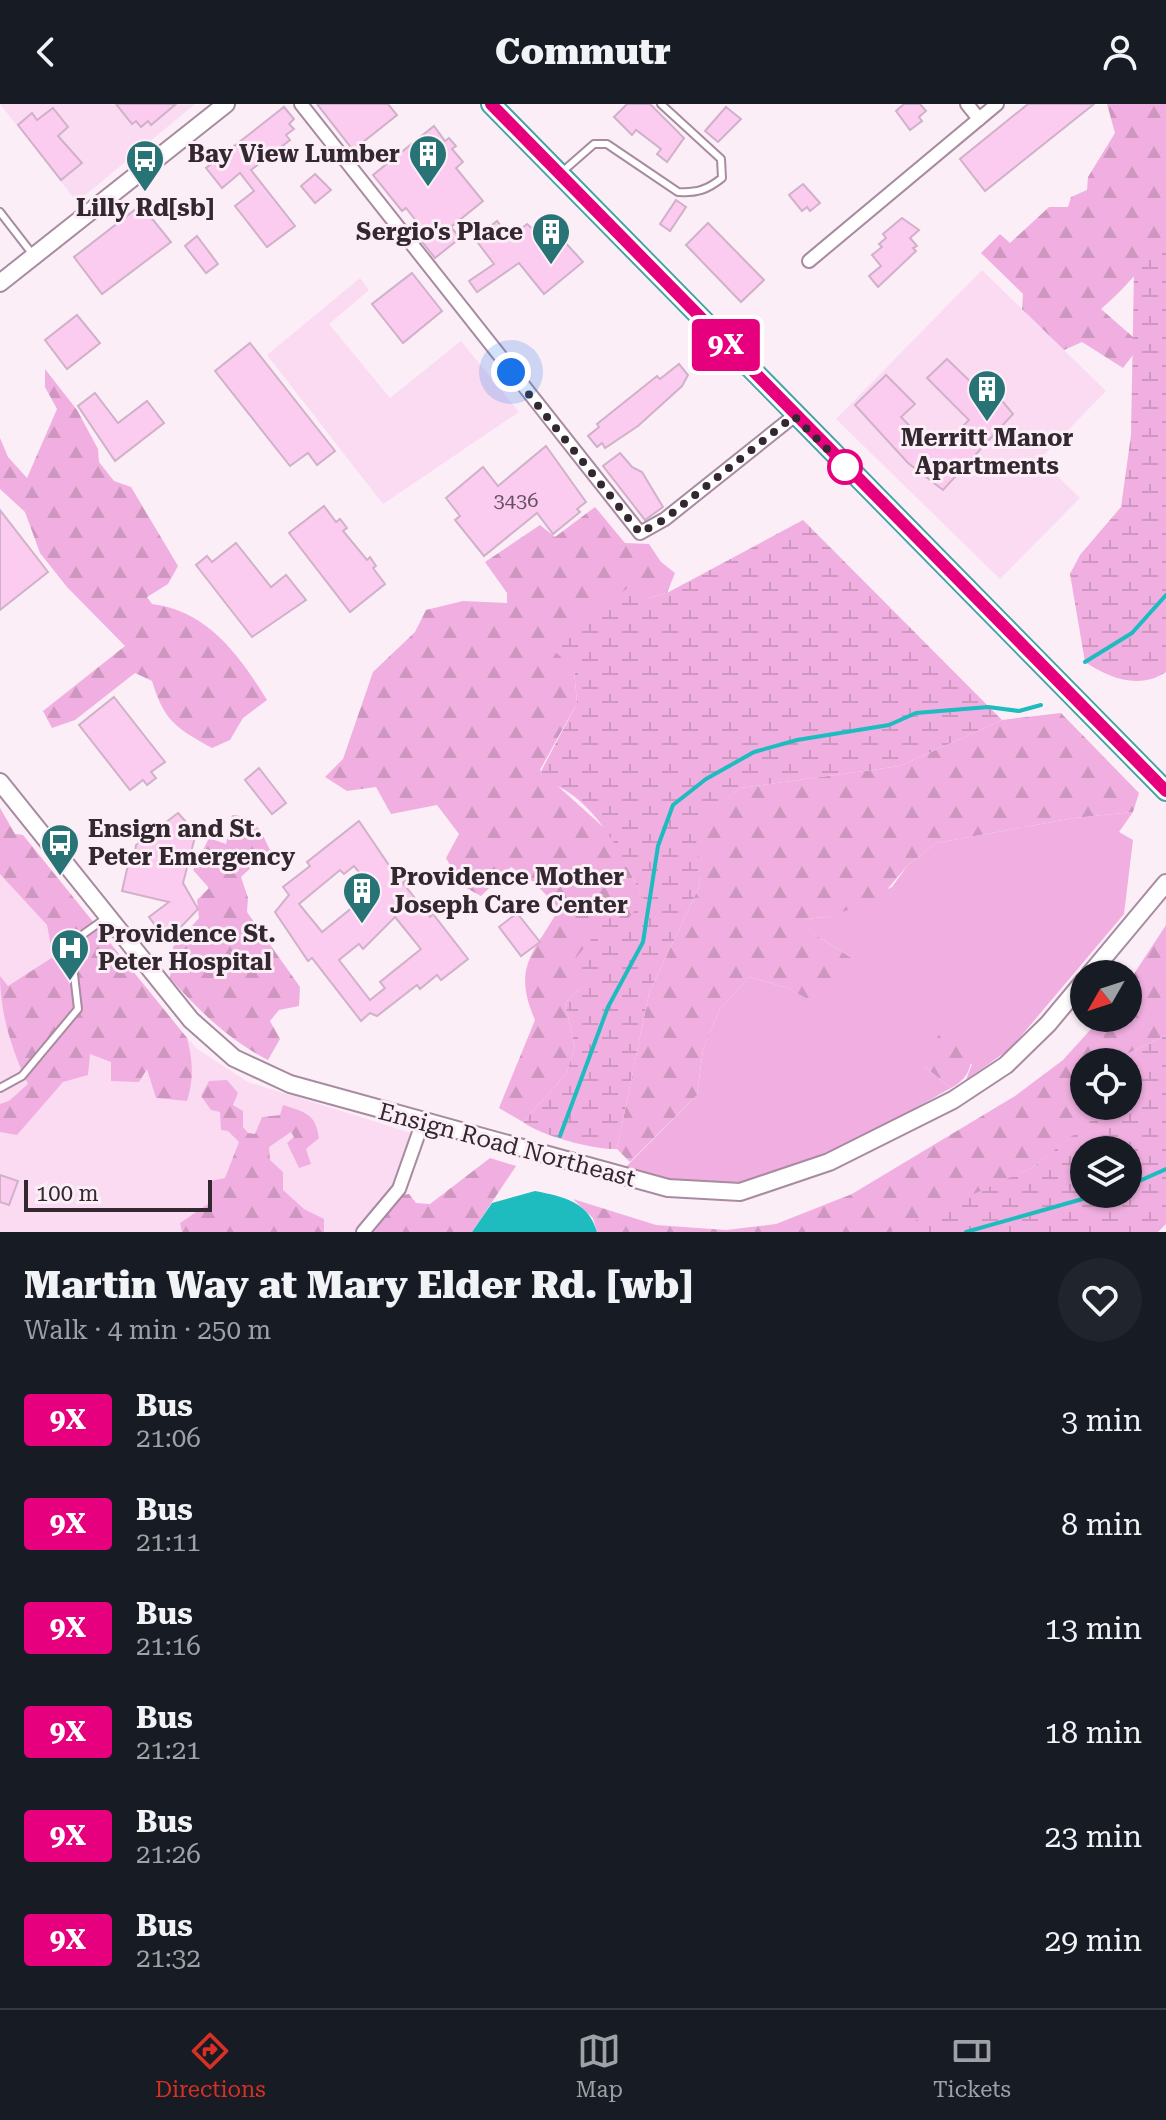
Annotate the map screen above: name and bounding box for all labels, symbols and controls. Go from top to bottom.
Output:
icon: back [24,30,68,74]
icon: person [1098,30,1142,74]
text: Commutr [495,31,671,73]
building icon: Bay View Lumber [407,133,449,188]
bus stop icon: Lilly Rd[sb] [124,138,166,193]
place label: Bay View Lumber [188,140,400,168]
place label: Lilly Rd[sb] [76,194,214,222]
building icon: Sergio's Place [530,211,572,266]
place label: Sergio's Place [356,218,523,246]
line badge: 9X [690,319,762,371]
text: 9X [708,328,744,361]
your location [491,352,531,392]
building icon: Merritt Manor Apartments [966,368,1008,423]
place label: Merritt Manor Apartments [901,424,1073,480]
unlabelled marker [828,450,862,484]
house number: 3436 [494,488,538,512]
place label: Ensign and St. Peter Emergency [88,815,296,871]
bus stop icon: Ensign and St. Peter Emergency [39,822,81,877]
place label: Providence Mother Joseph Care Center [390,863,628,919]
building icon: Providence Mother Joseph Care Center [341,870,383,925]
place label: Providence St. Peter Hospital [98,920,276,976]
hospital icon: Providence St. Peter Hospital [49,927,91,982]
north arrow [1070,960,1142,1032]
map controls [1070,960,1142,1208]
button: locate [1070,1048,1142,1120]
street label: Ensign Road Northeast [375,1097,639,1193]
button: layers [1070,1136,1142,1208]
scale bar [24,1176,212,1212]
text: 100 m [36,1181,99,1206]
button: heart [1058,1258,1142,1342]
text: Martin Way at Mary Elder Rd. [wb] [24,1263,693,1307]
text: Walk · 4 min · 250 m [24,1315,271,1345]
text: Bus [136,1388,193,1423]
text: 9X [50,1403,86,1436]
text: 3 min [1061,1403,1142,1438]
text: 21:06 [136,1423,201,1453]
text: Bus [136,1492,193,1527]
text: 9X [50,1507,86,1540]
text: 8 min [1061,1507,1142,1542]
text: 21:11 [136,1527,201,1557]
text: Bus [136,1596,193,1631]
text: 9X [50,1611,86,1644]
text: 13 min [1045,1611,1142,1646]
text: 21:16 [136,1631,201,1661]
text: Bus [136,1700,193,1735]
text: 9X [50,1715,86,1748]
text: 18 min [1045,1715,1142,1750]
text: 21:21 [136,1735,201,1765]
text: Bus [136,1804,193,1839]
text: 9X [50,1819,86,1852]
text: 23 min [1045,1819,1142,1854]
text: 21:26 [136,1839,201,1869]
text: Bus [136,1908,193,1943]
text: 9X [50,1923,86,1956]
text: 29 min [1045,1923,1142,1958]
text: 21:32 [136,1943,201,1973]
tab: Directions [155,2029,266,2102]
tab: Map [576,2029,623,2102]
tab: Tickets [933,2029,1011,2102]

